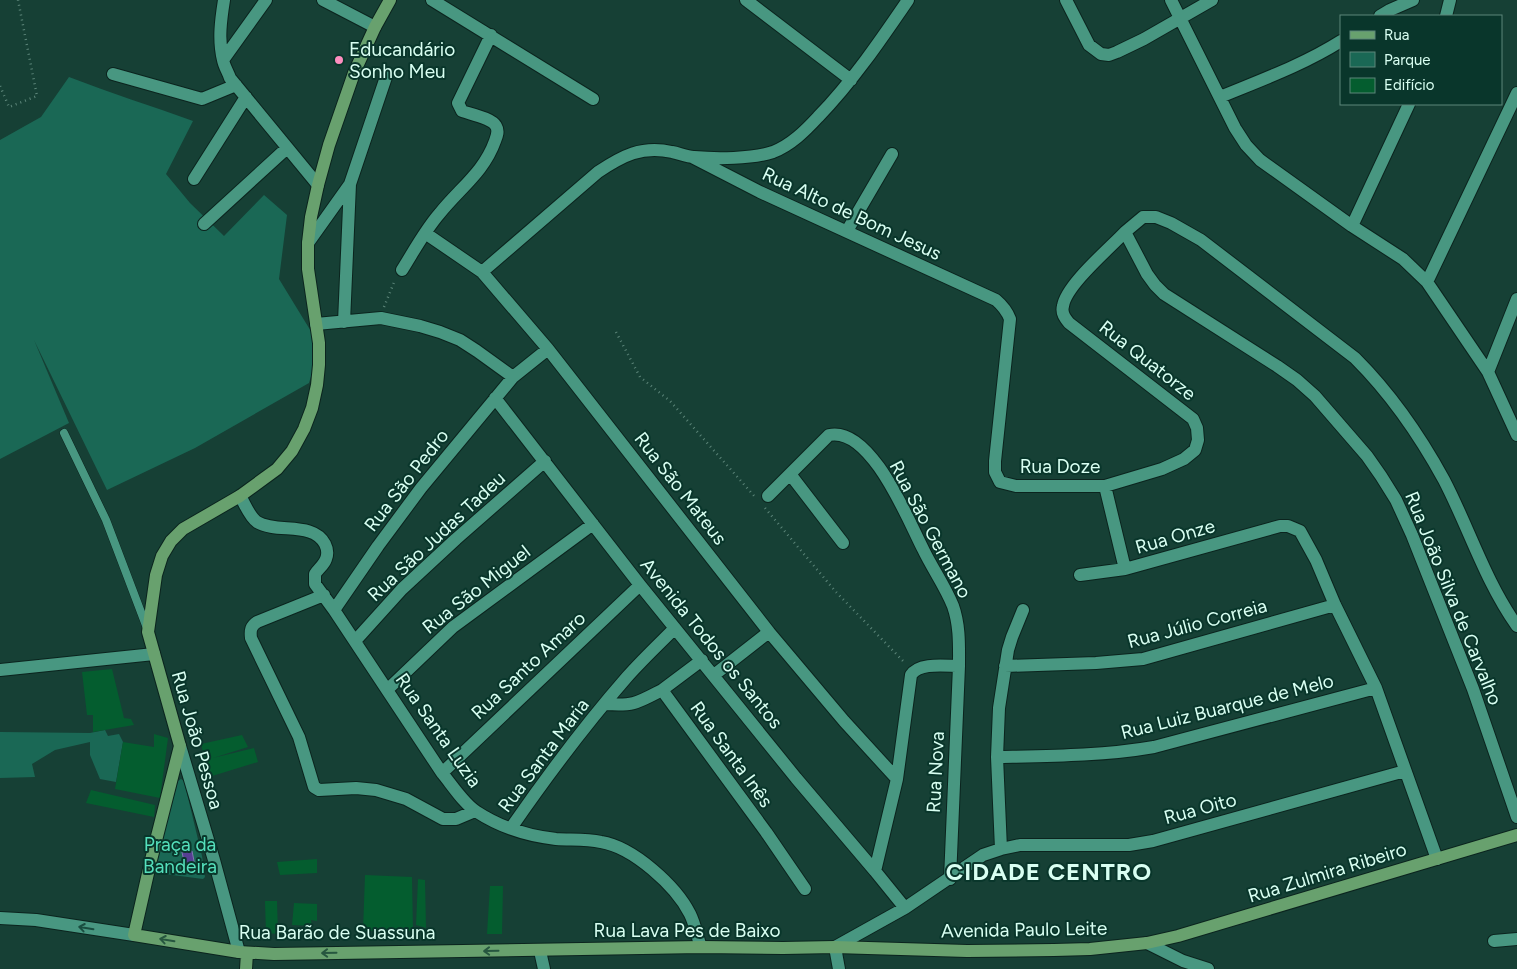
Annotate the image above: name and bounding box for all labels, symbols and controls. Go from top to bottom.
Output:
legend [1340,15,1502,105]
text: Rua [1384,26,1409,44]
place label: Educandário Sonho Meu [349,38,455,83]
text: Parque [1384,51,1431,69]
marker: Educandário Sonho Meu [333,54,345,66]
text: Edifício [1384,76,1435,94]
street label: Rua Alto de Bom Jesus [759,162,945,265]
street label: Rua Quatorze [1095,316,1201,405]
street label: Rua São Pedro [359,424,454,536]
street label: Rua São Mateus [629,427,732,549]
street label: Rua Doze [1020,455,1100,478]
street label: Rua São Germano [885,456,977,602]
street label: Rua São Judas Tadeu [363,467,510,606]
street label: Rua João Silva de Carvalho [1400,488,1507,708]
street label: Rua Onze [1133,514,1218,559]
street label: Rua São Miguel [418,540,535,639]
street label: Avenida Todos os Santos [636,553,788,733]
street label: Rua Júlio Correia [1125,594,1269,653]
street label: Rua Santo Amaro [466,607,590,724]
street label: Rua João Pessoa [167,668,228,812]
street label: Rua Santa Luzia [391,669,487,792]
street label: Rua Luiz Buarque de Melo [1118,669,1336,744]
street label: Rua Santa Maria [493,694,594,817]
street label: Rua Santa Inês [685,697,778,812]
street label: Rua Nova [922,731,949,813]
street label: Rua Oito [1161,788,1239,829]
park label: Praça da Bandeira [143,833,217,878]
street label: Rua Zulmira Ribeiro [1245,837,1409,908]
district label: CIDADE CENTRO [946,857,1152,886]
street label: Avenida Paulo Leite [941,917,1107,942]
street label: Rua Lava Pes de Baixo [594,919,780,942]
street label: Rua Barão de Suassuna [239,921,435,944]
one-way arrow [78,922,94,932]
one-way arrow [160,935,176,945]
one-way arrow [484,946,500,956]
one-way arrow [321,949,337,958]

